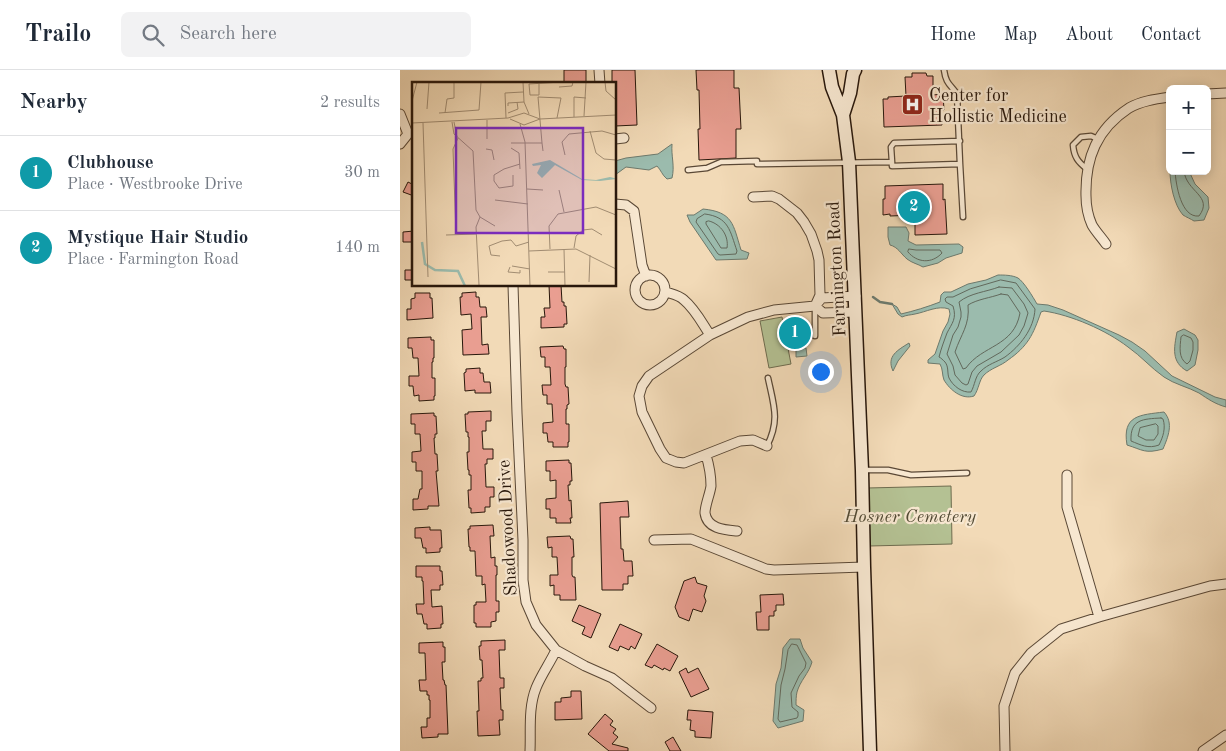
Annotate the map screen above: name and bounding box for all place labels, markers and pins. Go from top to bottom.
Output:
place label: Center for Hollistic Medicine [929,87,1067,126]
hospital icon: Center for Hollistic Medicine [901,93,925,117]
pin: 2 [898,188,930,226]
pin: 1 [779,314,811,352]

